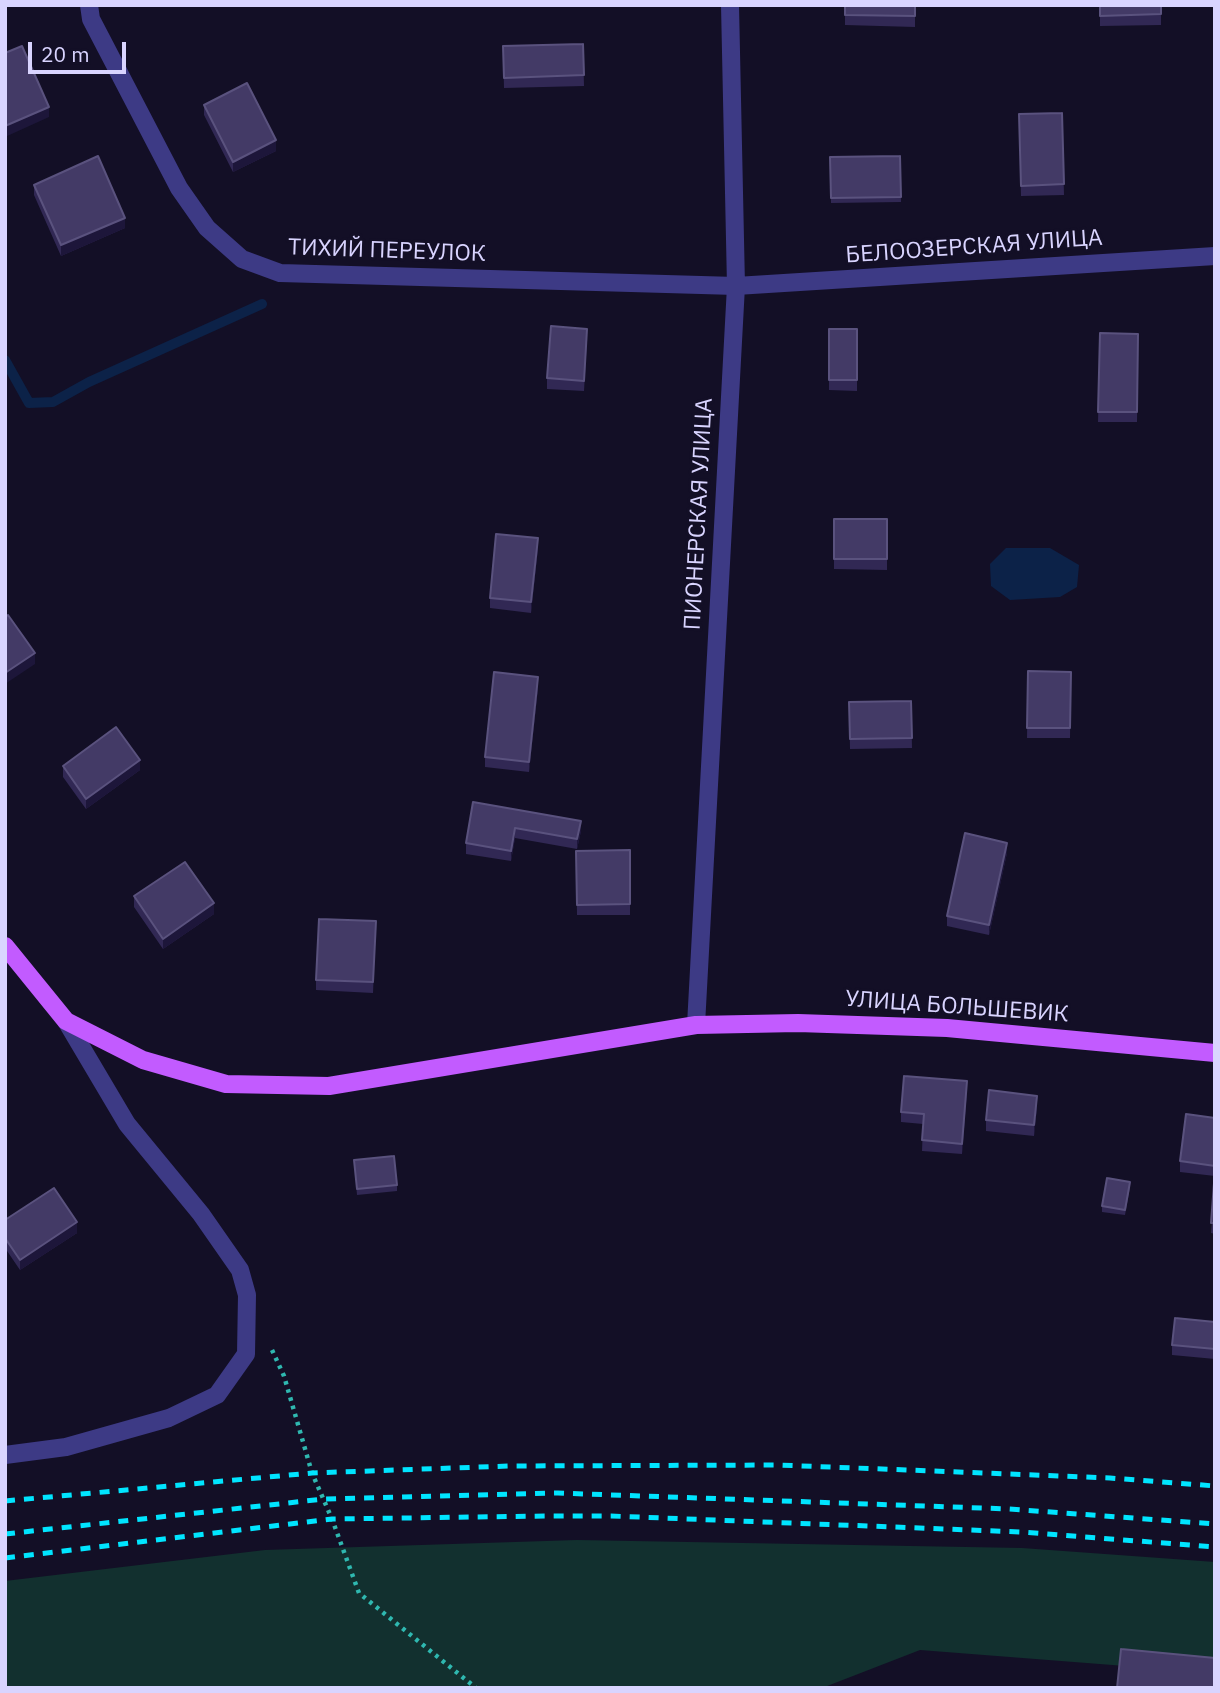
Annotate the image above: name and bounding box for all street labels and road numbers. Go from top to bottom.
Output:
street label: БЕЛООЗЕРСКАЯ УЛИЦА [845,224,1103,270]
street label: ТИХИЙ ПЕРЕУЛОК [288,234,486,268]
street label: ПИОНЕРСКАЯ УЛИЦА [679,397,719,631]
street label: УЛИЦА БОЛЬШЕВИК [844,985,1070,1029]

